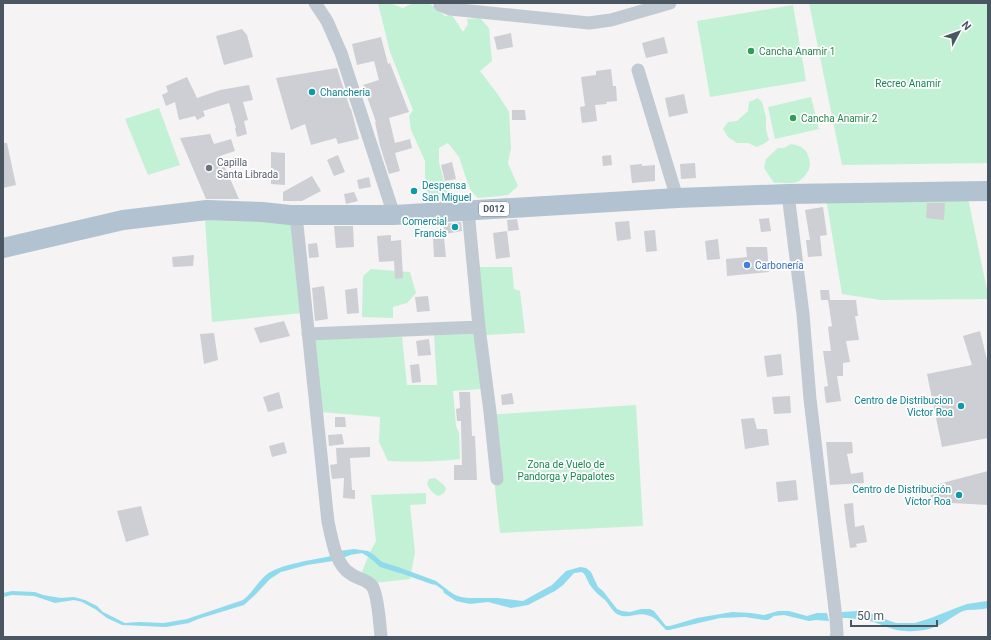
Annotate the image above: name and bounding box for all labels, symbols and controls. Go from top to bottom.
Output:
north arrow [939,12,979,52]
text: N [959,19,974,33]
marker: Cancha Anamir 1 [746,46,756,56]
place label: Cancha Anamir 1 [759,46,835,57]
park label: Recreo Anamir [875,78,941,89]
marker: Chancheria [307,87,317,97]
place label: Chancheria [320,87,370,98]
marker: Cancha Anamir 2 [788,113,798,123]
place label: Cancha Anamir 2 [801,113,878,124]
place label: Capilla Santa Librada [217,157,278,180]
marker: Capilla Santa Librada [204,163,214,173]
place label: Despensa San Miguel [422,180,471,203]
marker: Despensa San Miguel [409,186,419,196]
road number: D012 [479,202,509,216]
place label: Comercial Francis [402,216,447,239]
marker: Comercial Francis [450,222,460,232]
marker: Carbonería [742,260,752,270]
place label: Carbonería [755,260,804,271]
place label: Centro de Distribucion Victor Roa [854,395,953,418]
marker: Centro de Distribucion Victor Roa [956,401,966,411]
park label: Zona de Vuelo de Pandorga y Papalotes [517,459,615,482]
place label: Centro de Distribución Víctor Roa [852,484,951,507]
marker: Centro de Distribución Víctor Roa [954,490,964,500]
scale bar [851,602,937,628]
text: 50 m [857,609,884,623]

